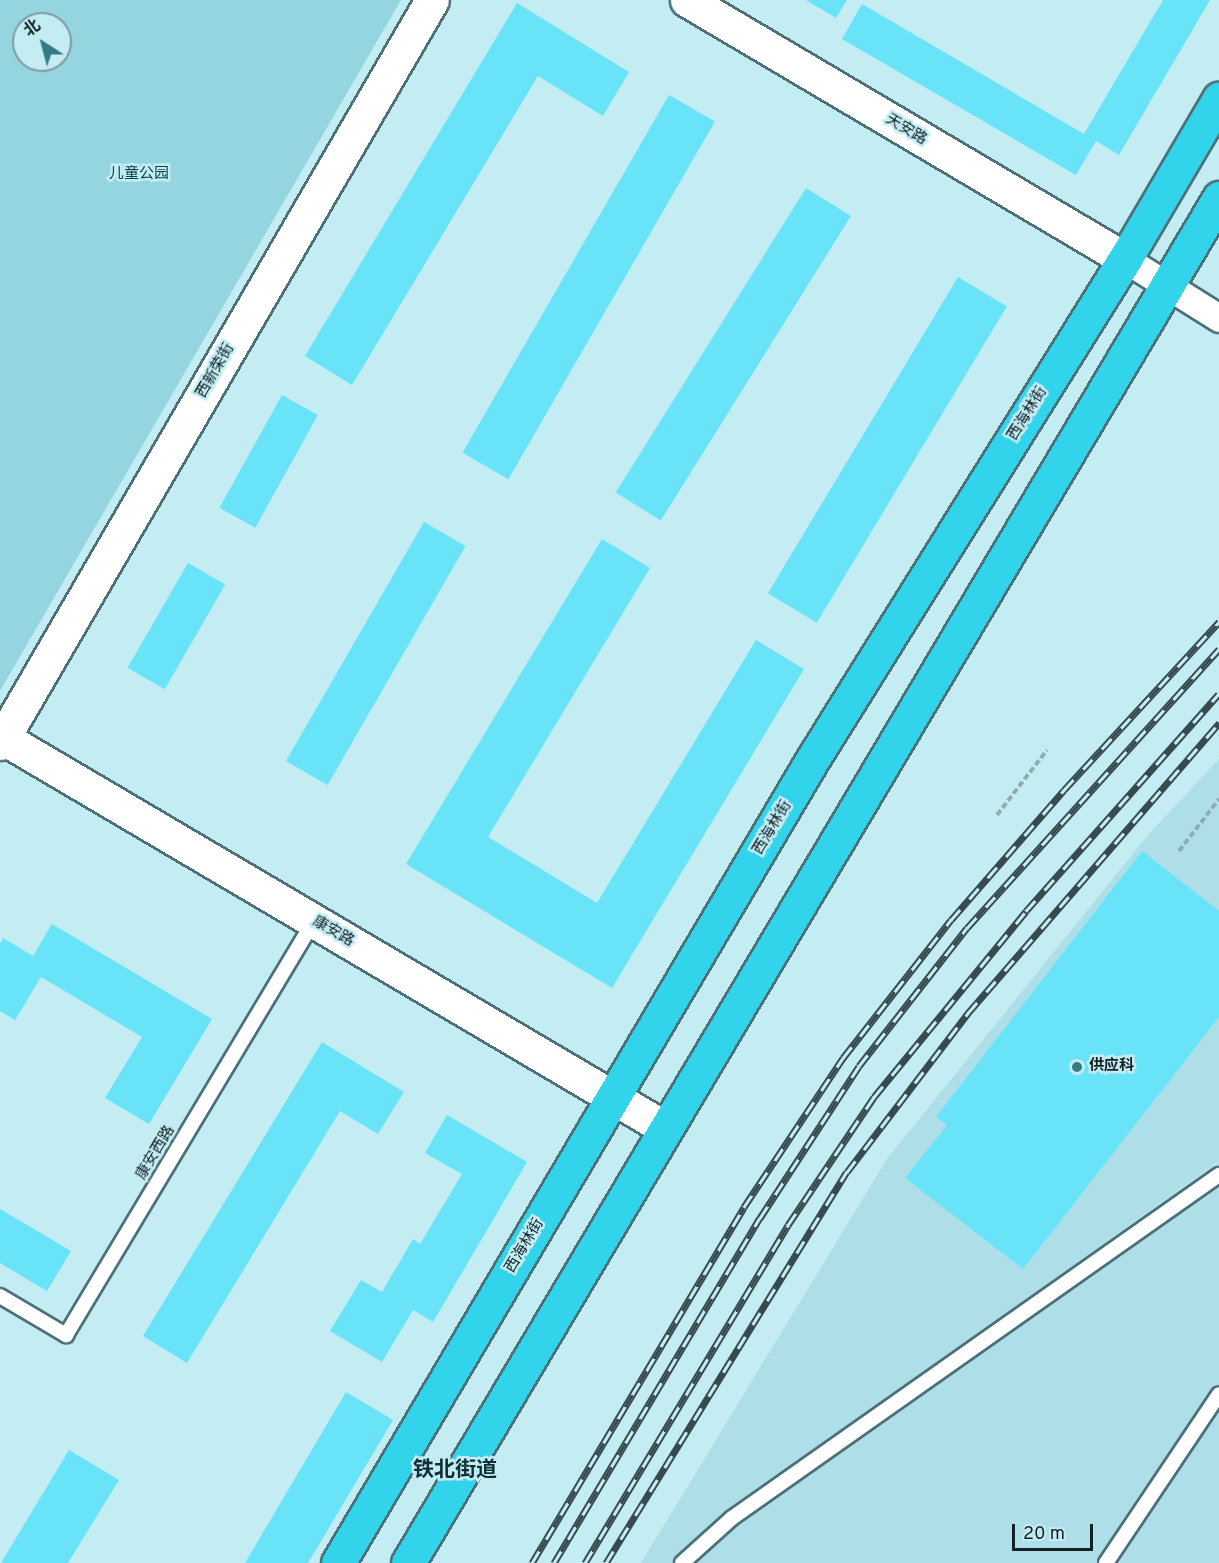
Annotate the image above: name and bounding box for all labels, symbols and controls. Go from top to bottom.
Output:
north arrow [12,12,72,72]
text: 北 [20,16,45,42]
street label: 天安路 [882,111,930,149]
park label: 儿童公园 [109,166,169,184]
street label: 西新荣街 [193,341,239,401]
street label: 西海林街 [1004,384,1052,444]
street label: 西海林街 [750,798,796,858]
street label: 康安路 [309,913,357,951]
place label: 供应科 [1089,1058,1134,1076]
marker: 供应科 [1070,1060,1084,1074]
street label: 康安西路 [133,1123,179,1183]
street label: 西海林街 [502,1216,548,1276]
district label: 铁北街道 [413,1458,497,1484]
scale bar [1015,1512,1096,1550]
text: 20 m [1023,1523,1065,1546]

